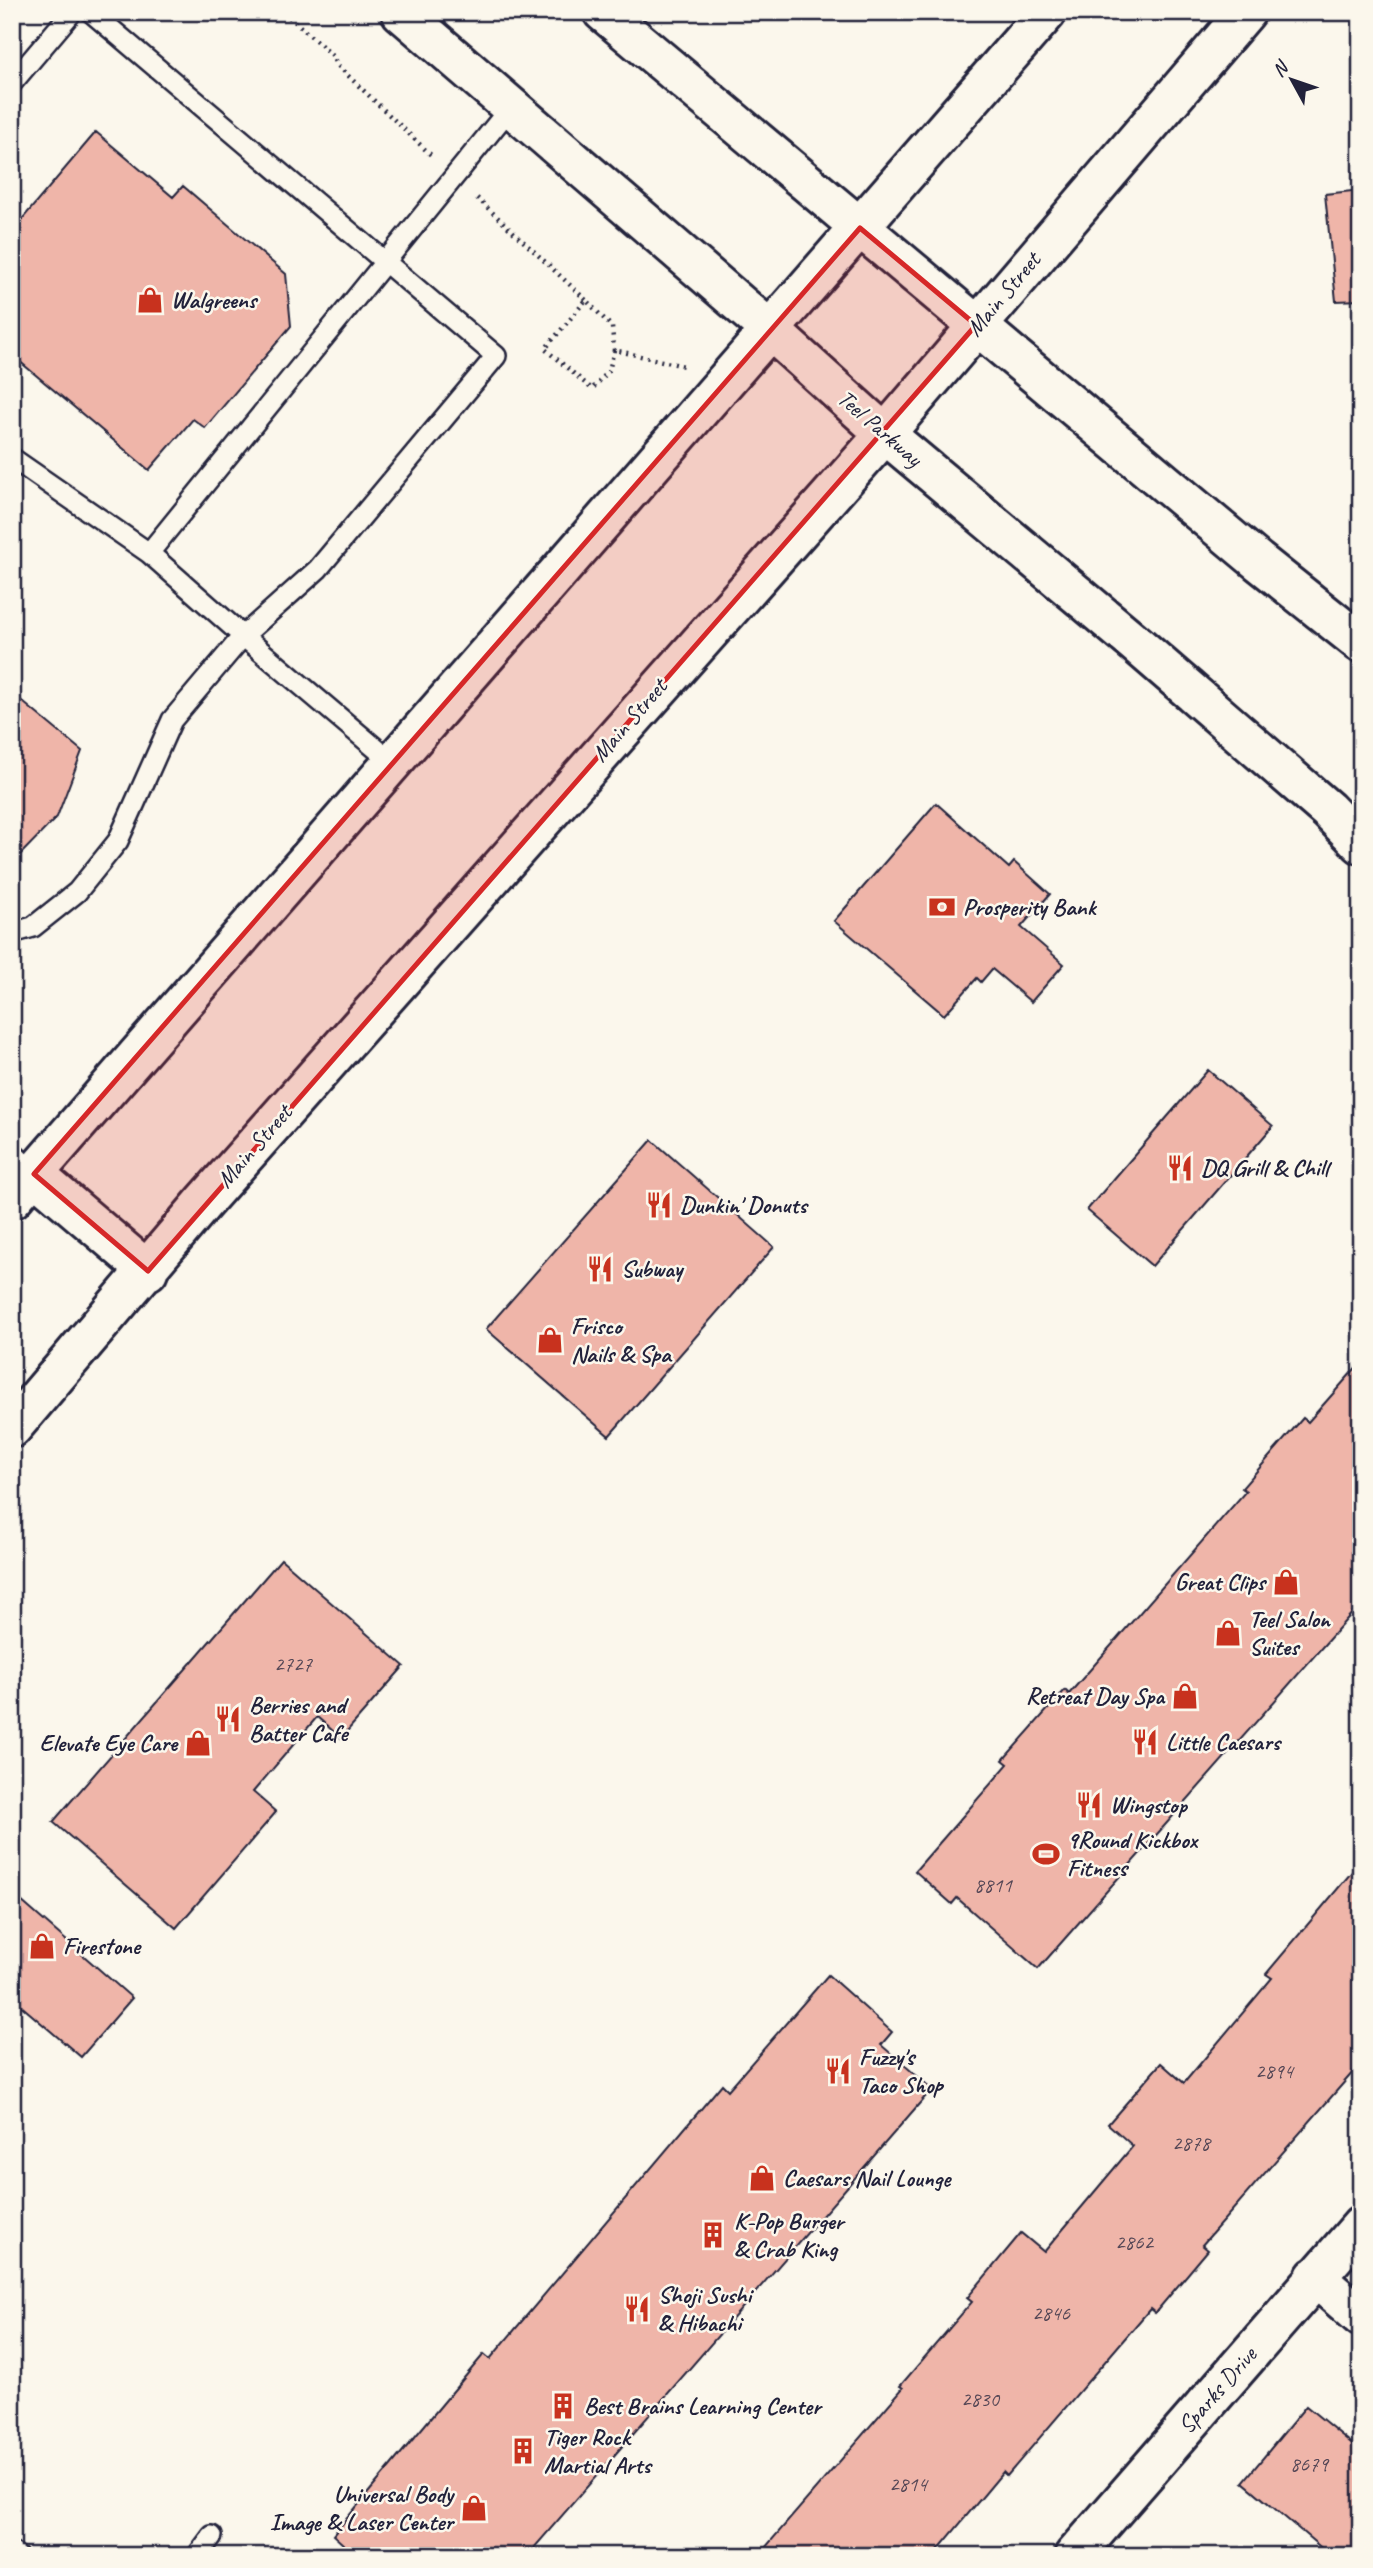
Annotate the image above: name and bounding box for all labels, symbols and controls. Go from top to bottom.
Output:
north arrow [1258,46,1328,116]
text: N [1267,55,1295,82]
street label: Main Street [959,244,1048,342]
shop icon: Walgreens [135,285,165,315]
place label: Walgreens [171,285,259,315]
street label: Teel Parkway [831,383,930,474]
street label: Main Street [585,671,675,768]
bank icon: Prosperity Bank [927,892,957,922]
place label: Prosperity Bank [963,892,1098,922]
street label: Main Street [210,1097,300,1194]
restaurant icon: DQ Grill & Chill [1165,1153,1195,1183]
place label: DQ Grill & Chill [1201,1153,1333,1183]
restaurant icon: Dunkin' Donuts [644,1190,674,1220]
place label: Dunkin' Donuts [680,1190,809,1220]
restaurant icon: Subway [585,1254,615,1284]
place label: Subway [621,1254,685,1284]
place label: Frisco Nails & Spa [571,1311,673,1369]
shop icon: Frisco Nails & Spa [535,1325,565,1355]
place label: Great Clips [1175,1567,1268,1597]
shop icon: Great Clips [1271,1567,1301,1597]
place label: Teel Salon Suites [1249,1604,1332,1662]
shop icon: Teel Salon Suites [1213,1618,1243,1648]
house number: 2727 [274,1651,313,1677]
place label: Retreat Day Spa [1026,1681,1166,1711]
shop icon: Retreat Day Spa [1170,1681,1200,1711]
place label: Berries and Batter Cafe [249,1690,349,1748]
restaurant icon: Berries and Batter Cafe [213,1704,243,1734]
restaurant icon: Little Caesars [1130,1727,1160,1757]
place label: Little Caesars [1166,1727,1283,1757]
place label: Elevate Eye Care [40,1728,179,1758]
shop icon: Elevate Eye Care [183,1728,213,1758]
restaurant icon: Wingstop [1074,1790,1104,1820]
place label: Wingstop [1110,1790,1188,1820]
place label: 9Round Kickbox Fitness [1067,1825,1200,1883]
sports icon: 9Round Kickbox Fitness [1031,1839,1061,1869]
house number: 8811 [974,1872,1013,1898]
shop icon: Firestone [27,1931,57,1961]
place label: Firestone [63,1931,142,1961]
place label: Fuzzy's Taco Shop [859,2042,944,2100]
restaurant icon: Fuzzy's Taco Shop [823,2056,853,2086]
house number: 2894 [1255,2058,1295,2084]
house number: 2878 [1172,2130,1212,2156]
shop icon: Caesars Nail Lounge [747,2163,777,2193]
place label: Caesars Nail Lounge [783,2163,952,2193]
place label: K-Pop Burger & Crab King [734,2206,846,2264]
building icon: K-Pop Burger & Crab King [698,2220,728,2250]
house number: 2862 [1115,2229,1154,2255]
place label: Shoji Sushi & Hibachi [658,2280,755,2338]
restaurant icon: Shoji Sushi & Hibachi [622,2294,652,2324]
house number: 2846 [1032,2300,1070,2326]
street label: Sparks Drive [1171,2339,1264,2440]
house number: 2830 [961,2386,1000,2412]
building icon: Best Brains Learning Center [548,2391,578,2421]
place label: Best Brains Learning Center [584,2391,823,2421]
place label: Tiger Rock Martial Arts [544,2422,653,2480]
building icon: Tiger Rock Martial Arts [508,2436,538,2466]
house number: 8679 [1290,2451,1329,2477]
house number: 2814 [889,2471,929,2497]
place label: Universal Body Image & Laser Center [270,2479,456,2537]
shop icon: Universal Body Image & Laser Center [459,2493,489,2523]

